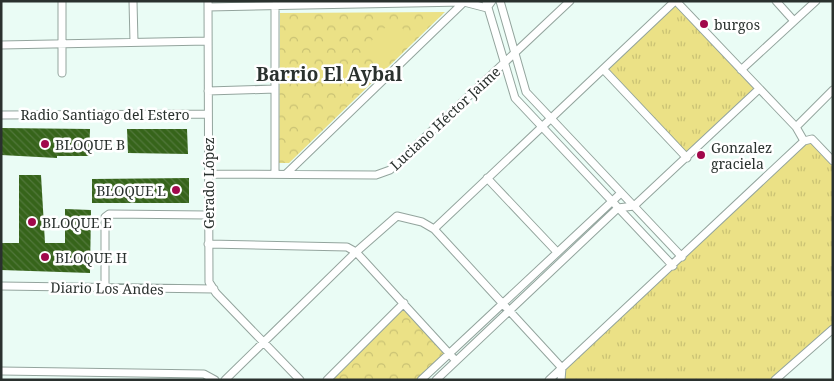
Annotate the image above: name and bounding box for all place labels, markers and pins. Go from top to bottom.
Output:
place label: burgos [714,15,760,34]
marker: burgos [698,18,710,30]
place label: BLOQUE B [55,135,125,154]
marker: BLOQUE B [39,138,51,150]
place label: Gonzalez graciela [711,138,772,173]
marker: Gonzalez graciela [695,149,707,161]
place label: BLOQUE L [96,181,166,200]
marker: BLOQUE L [170,184,182,196]
place label: BLOQUE E [42,213,112,232]
marker: BLOQUE E [26,216,38,228]
place label: BLOQUE H [55,248,127,267]
marker: BLOQUE H [39,251,51,263]

